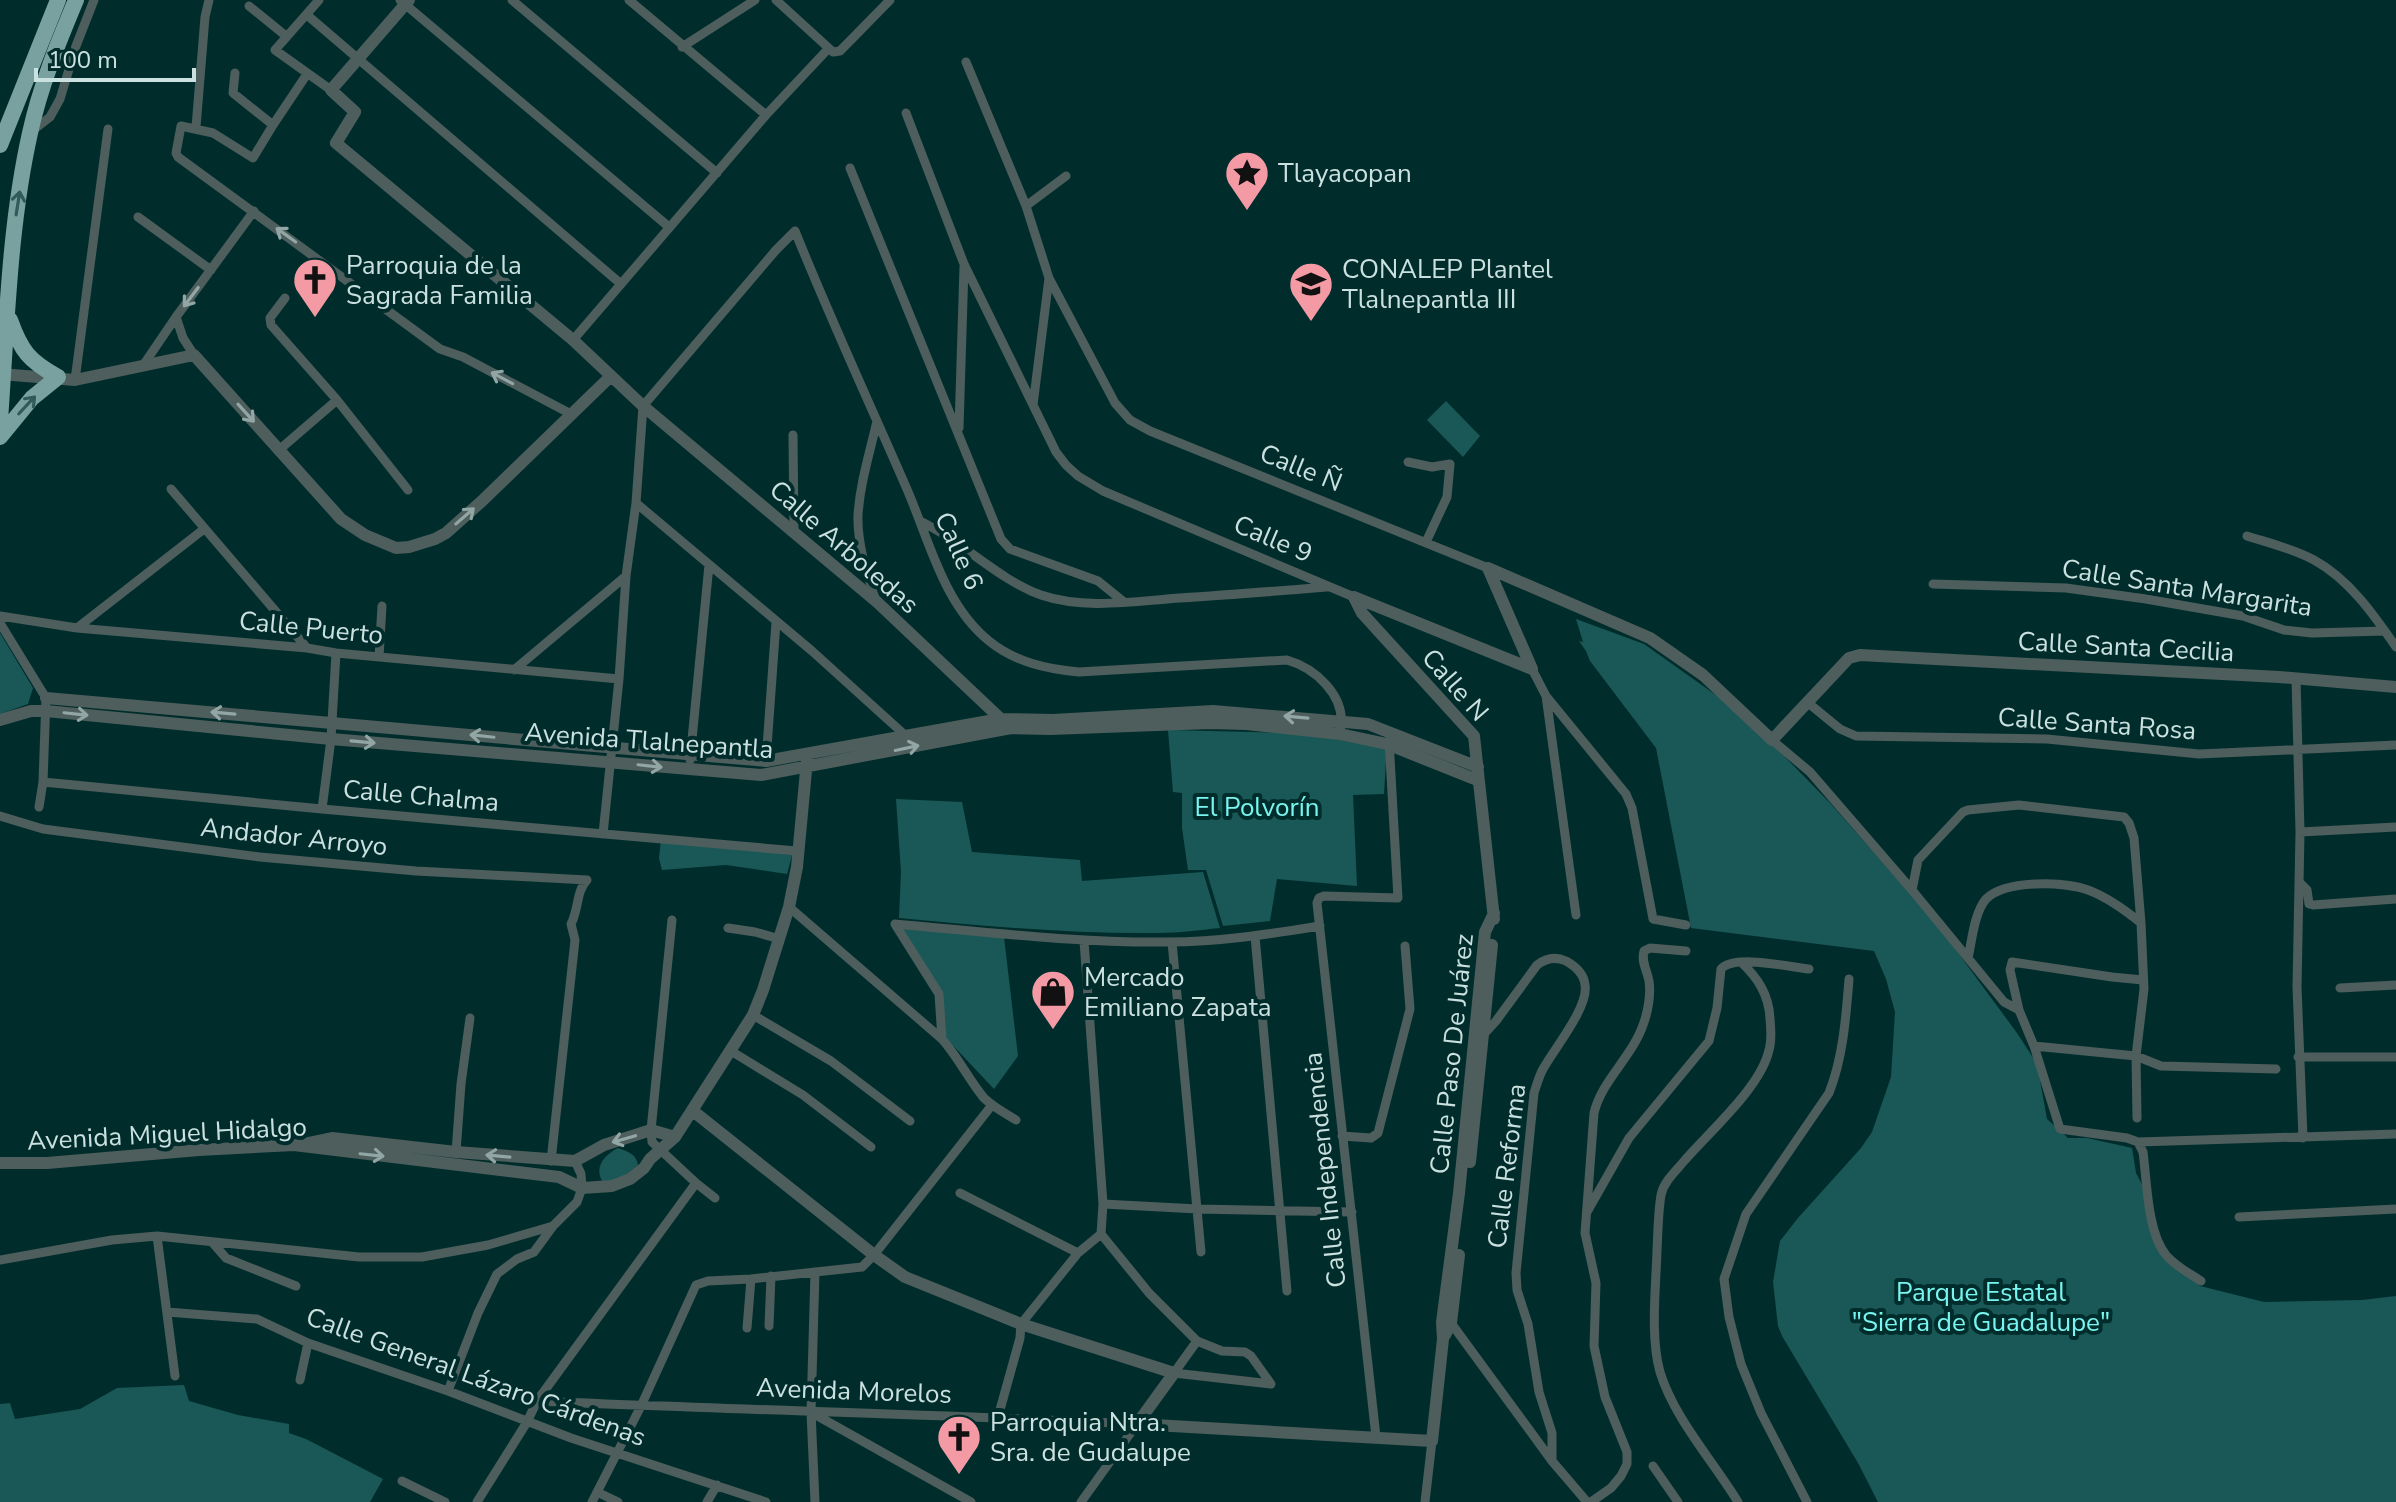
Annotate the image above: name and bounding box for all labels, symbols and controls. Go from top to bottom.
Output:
scale bar [36,32,194,82]
text: 100 m [48,44,118,76]
place icon: Tlayacopan [1223,149,1271,212]
place label: Tlayacopan [1278,156,1412,191]
one-way arrow [11,191,26,216]
one-way arrow [276,227,297,244]
place label: Parroquia de la Sagrada Familia [346,248,533,313]
place label: CONALEP Plantel Tlalnepantla III [1342,252,1553,317]
church icon: Parroquia de la Sagrada Familia [291,256,339,319]
school or university icon: CONALEP Plantel Tlalnepantla III [1287,260,1335,323]
one-way arrow [183,286,200,307]
one-way arrow [490,369,514,385]
one-way arrow [17,395,36,415]
one-way arrow [237,403,255,423]
street label: Calle Ñ [1255,436,1347,500]
street label: Calle Arboledas [762,472,926,622]
street label: Calle 6 [926,506,992,596]
one-way arrow [454,507,474,525]
street label: Calle 9 [1228,507,1318,571]
street label: Calle Santa Margarita [2059,551,2315,625]
street label: Calle Puerto [237,603,385,653]
street label: Calle Santa Cecilia [2017,624,2235,670]
street label: Calle N [1414,641,1496,729]
street label: Calle Santa Rosa [1997,700,2197,748]
one-way arrow [210,705,237,720]
one-way arrow [62,706,89,721]
one-way arrow [1283,709,1310,724]
street label: Avenida Tlalnepantla [523,715,775,767]
one-way arrow [469,729,496,744]
one-way arrow [349,734,376,749]
one-way arrow [894,740,919,755]
one-way arrow [636,759,663,774]
street label: Calle Chalma [342,772,500,820]
park label: El Polvorín [1194,790,1320,825]
street label: Andador Arroyo [199,810,389,864]
street label: Calle Paso De Juárez [1422,932,1482,1176]
place label: Mercado Emiliano Zapata [1084,960,1272,1025]
shop icon: Mercado Emiliano Zapata [1029,968,1077,1031]
street label: Calle Independencia [1295,1051,1355,1289]
street label: Calle Reforma [1480,1082,1534,1250]
street label: Avenida Miguel Hidalgo [26,1109,308,1159]
one-way arrow [611,1132,637,1147]
one-way arrow [358,1148,384,1163]
one-way arrow [485,1148,511,1163]
park label: Parque Estatal "Sierra de Guadalupe" [1852,1275,2110,1340]
street label: Calle General Lázaro Cárdenas [301,1299,651,1455]
street label: Avenida Morelos [755,1370,953,1412]
place label: Parroquia Ntra. Sra. de Gudalupe [990,1405,1191,1470]
church icon: Parroquia Ntra. Sra. de Gudalupe [935,1413,983,1476]

